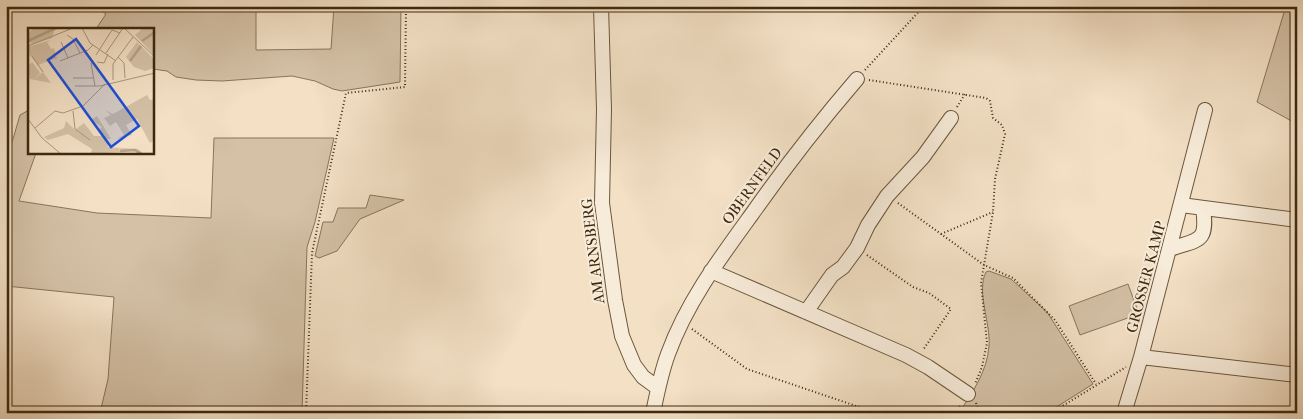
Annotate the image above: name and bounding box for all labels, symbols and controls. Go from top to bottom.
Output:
inset map [28,28,154,154]
street label: OBERNFELD [718,144,786,228]
street label: AM ARNSBERG [578,197,609,306]
street label: GROSSER KAMP [1122,219,1170,335]

